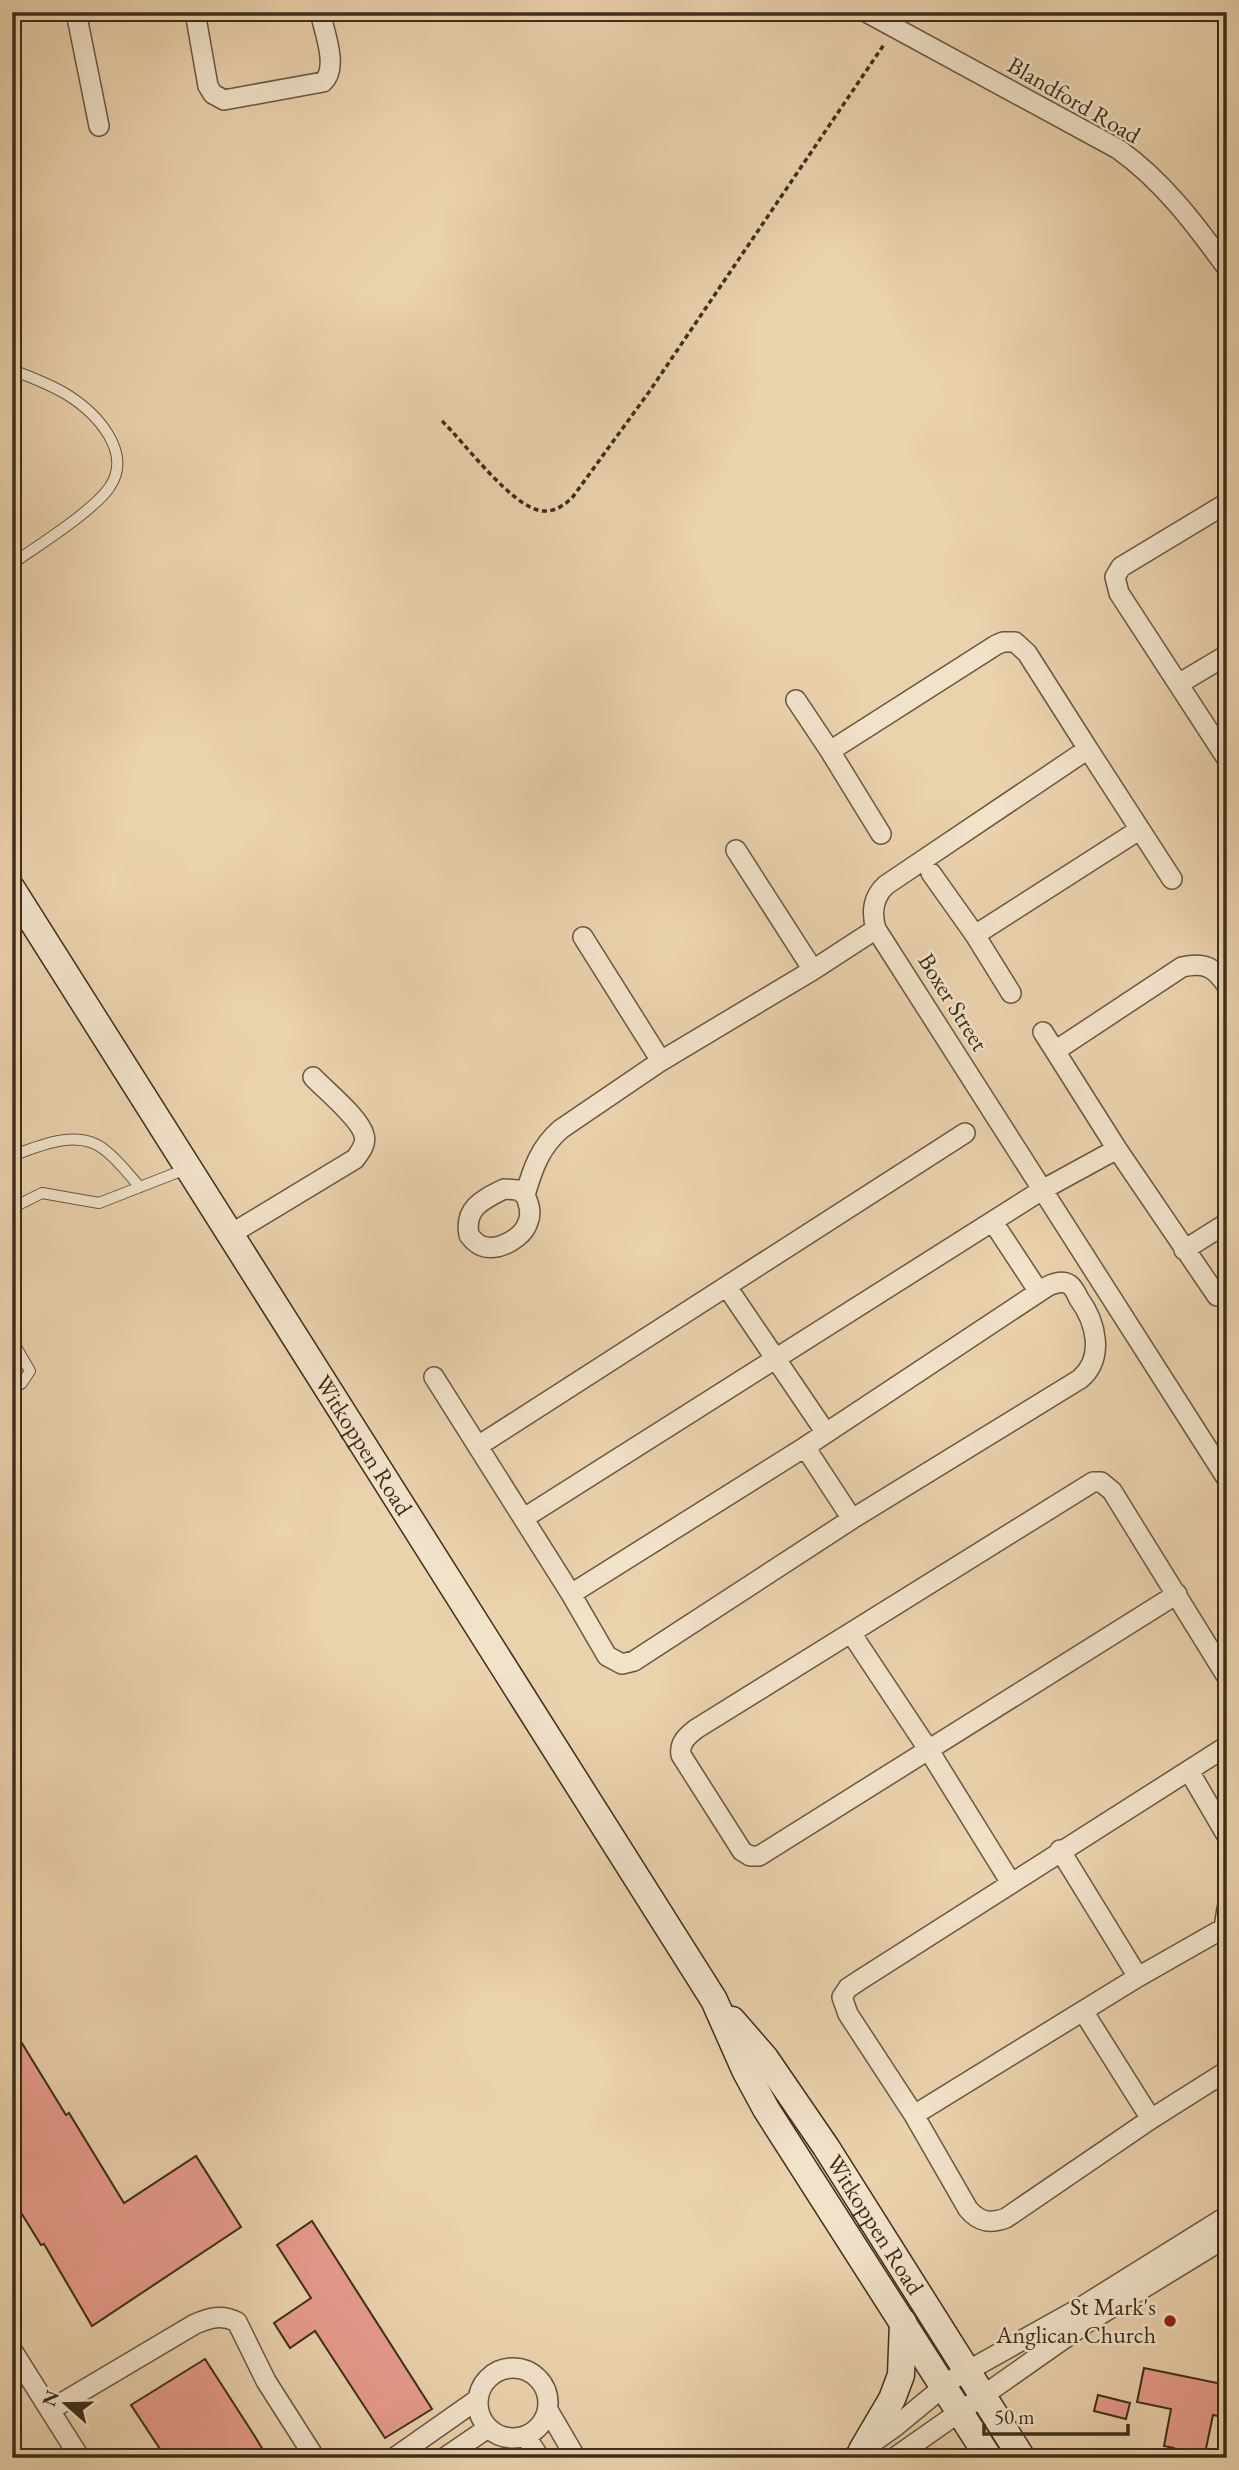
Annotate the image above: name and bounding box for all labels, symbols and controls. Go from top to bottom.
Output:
street label: Blandford Road [1002,49,1147,151]
street label: Boxer Street [911,947,996,1057]
street label: Witkoppen Road [308,1369,420,1522]
street label: Witkoppen Road [820,2148,932,2301]
place label: St Mark's Anglican Church [995,2291,1156,2350]
marker: St Mark's Anglican Church [1162,2313,1178,2329]
north arrow [32,2368,102,2438]
text: N [36,2386,65,2410]
scale bar [984,2393,1127,2437]
text: 50 m [994,2403,1035,2430]

